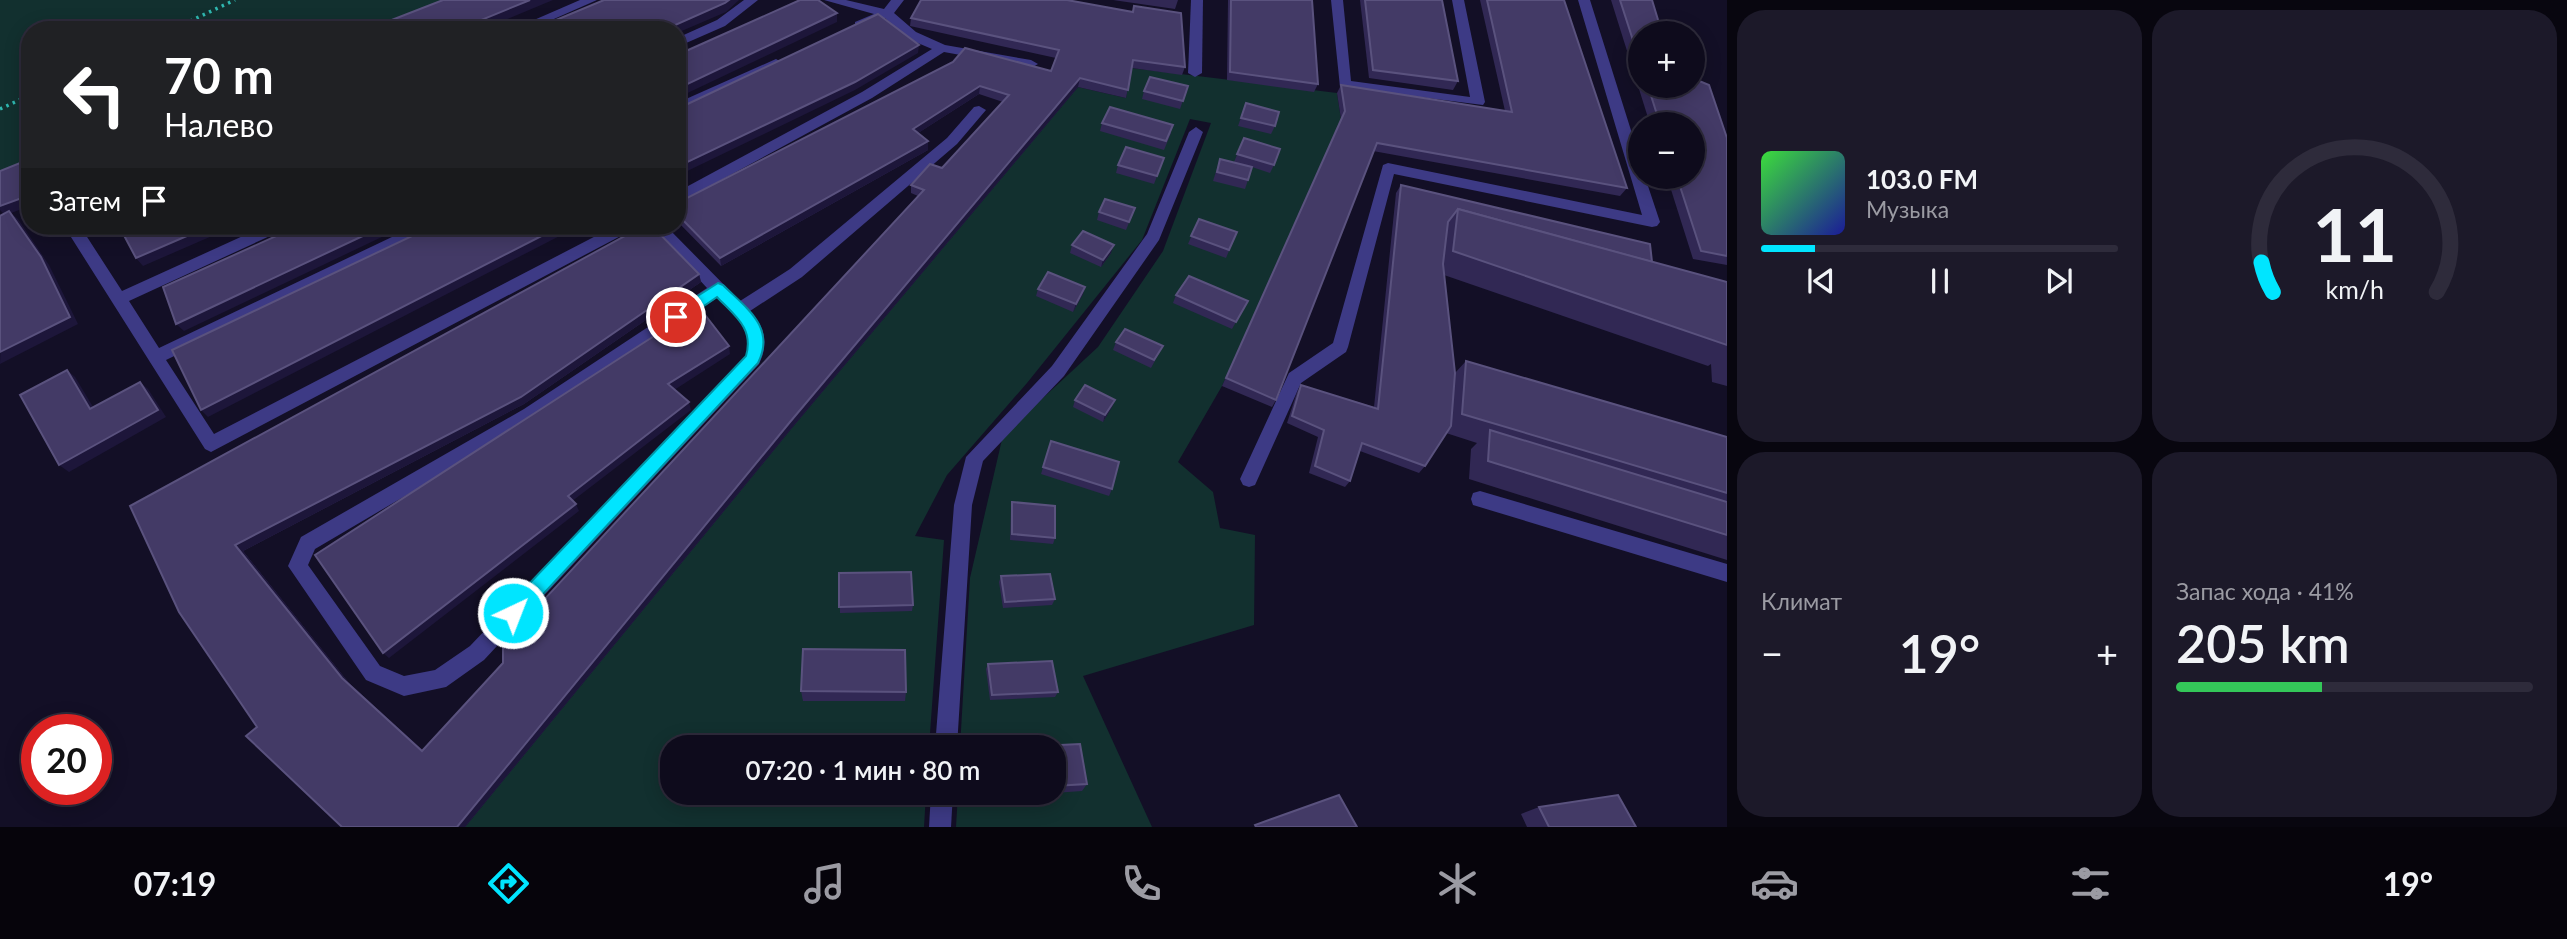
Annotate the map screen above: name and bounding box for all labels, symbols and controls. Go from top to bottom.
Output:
map controls [1628,21,1705,189]
button: + [1628,21,1705,98]
text: 70 m [164,46,274,104]
icon: left [49,49,140,140]
text: Налево [164,105,274,144]
button: − [1628,112,1705,189]
text: 103.0 FM [1866,163,1978,195]
icon: arrive [135,182,173,220]
text: Затем [49,185,121,217]
text: 11 [2312,190,2397,278]
text: Музыка [1866,195,1949,223]
icon: previous [1802,262,1840,300]
icon: pause [1921,262,1959,300]
icon: next [2040,262,2078,300]
text: km/h [2325,274,2384,304]
pin [646,287,706,347]
icon: arrive [657,298,695,336]
position arrow [476,576,550,650]
text: Запас хода · 41% [2176,577,2354,605]
text: Климат [1761,587,1842,615]
text: 205 km [2176,612,2350,674]
text: 19° [1899,622,1980,684]
text: − [1761,630,1783,676]
text: + [2096,630,2118,676]
speed limit sign: 20 [21,714,112,805]
text: 07:20 · 1 мин · 80 m [746,754,980,786]
icon: directions [484,859,533,908]
icon: music [800,859,849,908]
icon: phone [1117,859,1166,908]
icon: climate [1433,859,1482,908]
icon: car [1750,859,1799,908]
icon: filters [2066,859,2115,908]
text: 07:19 [134,864,216,903]
text: 19° [2383,864,2433,903]

